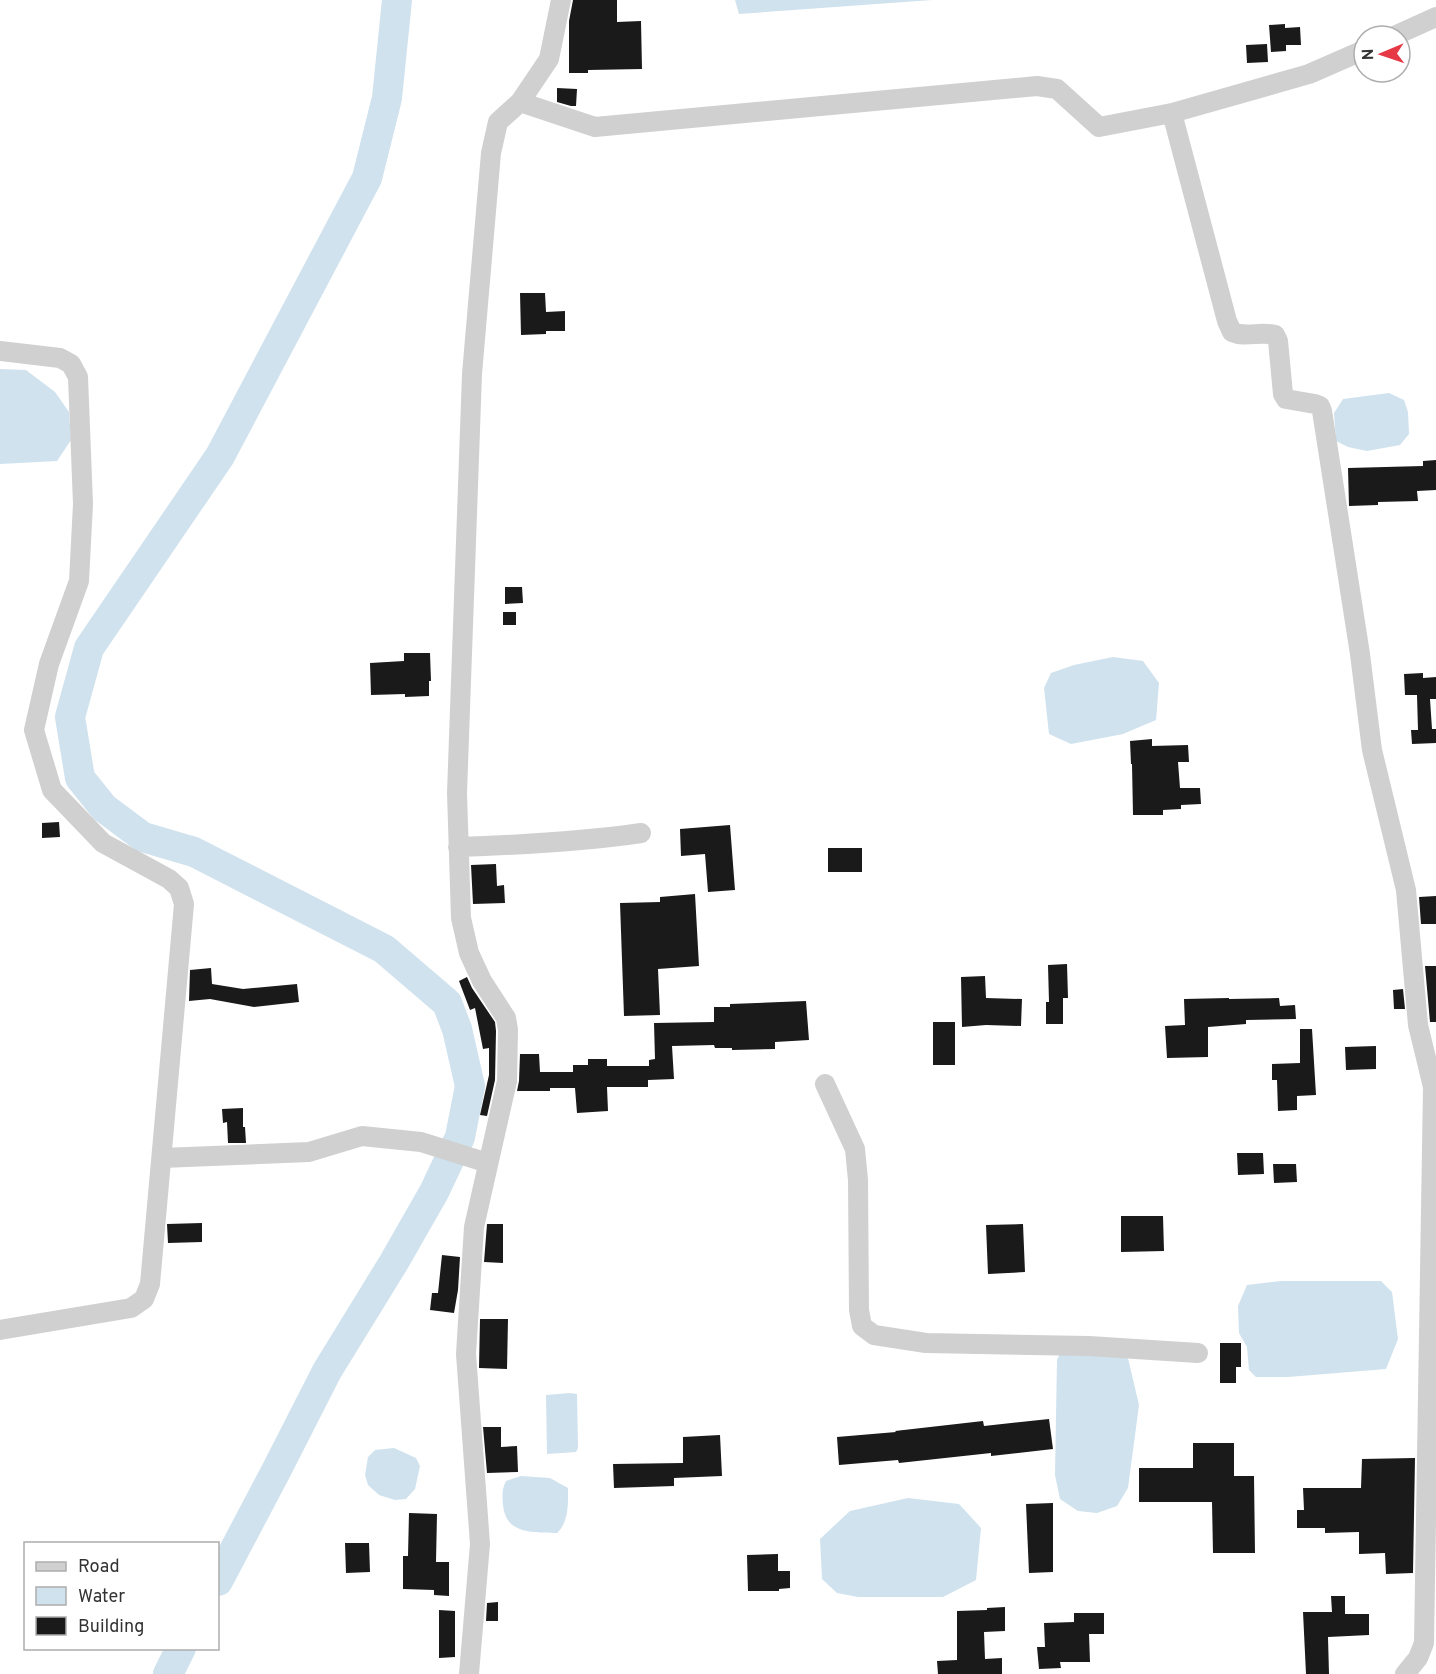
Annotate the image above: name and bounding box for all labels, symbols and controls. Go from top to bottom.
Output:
north arrow [1352,24,1412,84]
text: N [1359,48,1379,61]
legend [24,1542,219,1650]
text: Road [78,1556,120,1579]
text: Water [78,1586,125,1609]
text: Building [78,1616,144,1639]

